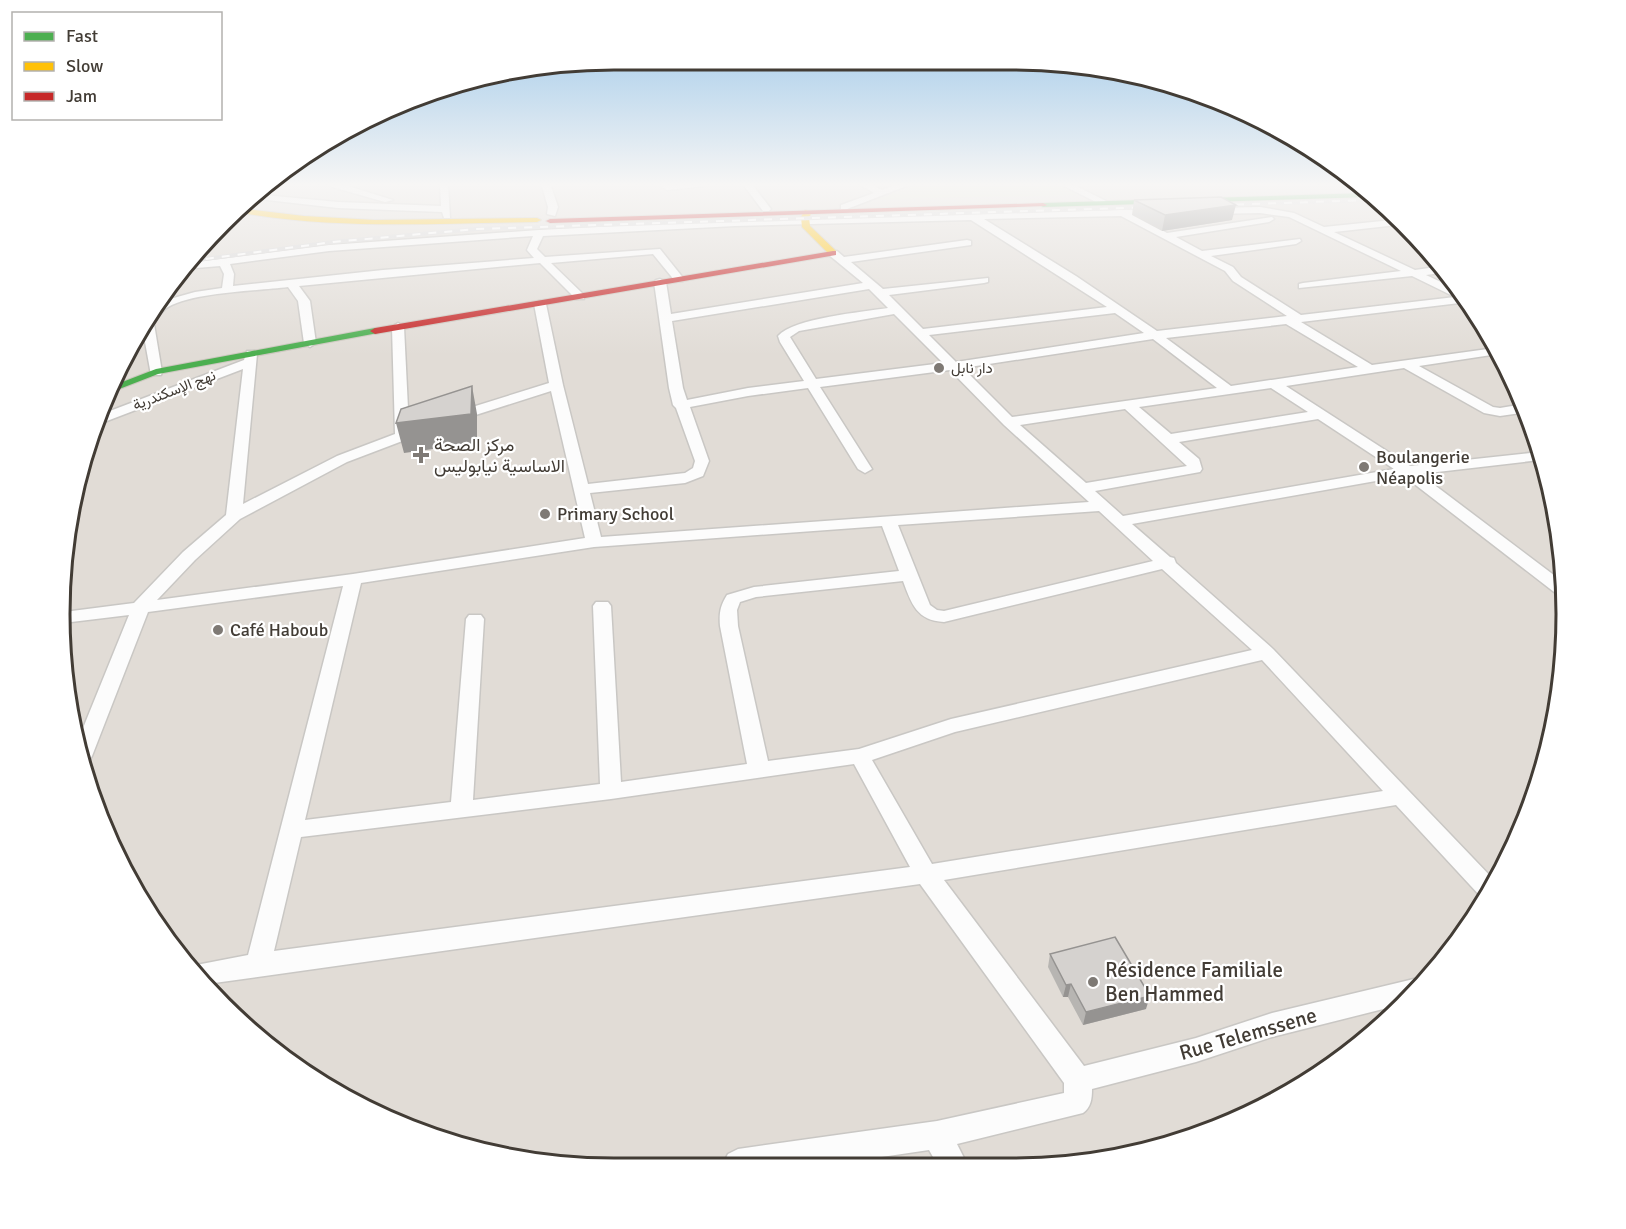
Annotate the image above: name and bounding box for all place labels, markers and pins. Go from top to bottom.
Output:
place label: دار نابل [951,359,993,377]
marker: دار نابل [932,361,946,375]
place label: مركز الصحة الاساسية نيابوليس [434,434,565,477]
marker: مركز الصحة الاساسية نيابوليس [412,446,430,464]
place label: Boulangerie Néapolis [1376,446,1470,489]
marker: Boulangerie Néapolis [1357,460,1371,474]
place label: Primary School [557,503,674,525]
marker: Primary School [538,507,552,521]
place label: Café Haboub [230,619,328,641]
marker: Café Haboub [211,623,225,637]
place label: Résidence Familiale Ben Hammed [1105,957,1283,1007]
marker: Résidence Familiale Ben Hammed [1086,975,1100,989]

